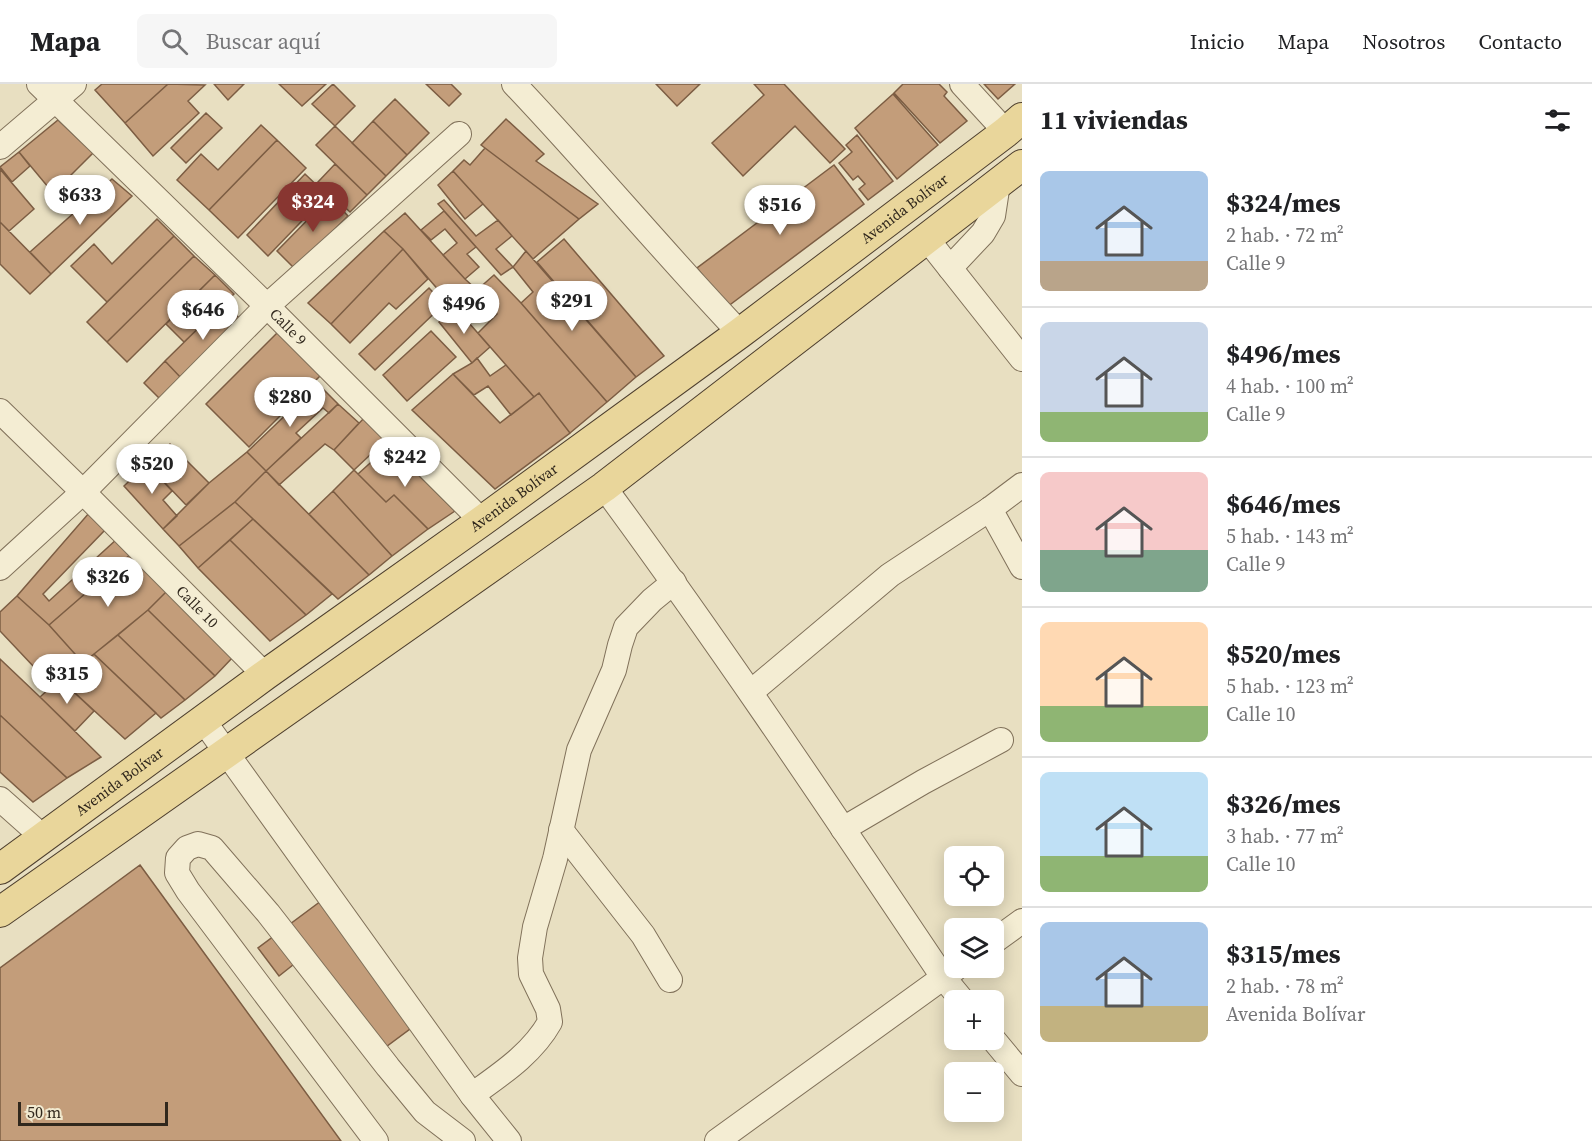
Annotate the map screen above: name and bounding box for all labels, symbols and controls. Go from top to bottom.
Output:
search box [137,14,557,68]
text: Mapa [30,22,101,60]
icon: search [158,25,191,58]
text: Buscar aquí [206,26,321,56]
text: Inicio [1190,27,1244,56]
text: Mapa [1277,27,1329,56]
text: Nosotros [1362,27,1445,56]
text: Contacto [1478,27,1562,56]
text: 11 viviendas [1040,102,1188,138]
icon: filters [1541,104,1574,137]
street label: Avenida Bolívar [856,168,953,248]
pin: $633 [44,175,116,226]
text: $633 [58,180,102,208]
pin: $324 [277,182,349,233]
pin: $516 [744,185,816,236]
text: $324/mes [1226,185,1341,221]
text: $324 [291,187,335,215]
text: $516 [758,190,802,218]
icon: home [1088,195,1160,267]
text: 2 hab. · 72 m² [1226,221,1344,249]
text: Calle 9 [1226,249,1286,277]
pin: $291 [536,281,608,332]
pin: $496 [428,284,500,335]
text: $291 [550,286,594,314]
text: $496 [442,289,486,317]
pin: $646 [167,290,239,341]
text: $646 [181,295,225,323]
street label: Calle 9 [265,303,312,350]
text: $496/mes [1226,336,1341,372]
icon: home [1088,346,1160,418]
text: 4 hab. · 100 m² [1226,372,1354,400]
pin: $280 [254,377,326,428]
text: $280 [268,382,312,410]
text: Calle 9 [1226,400,1286,428]
pin: $242 [369,437,441,488]
text: $242 [383,442,427,470]
pin: $520 [116,444,188,495]
text: $520 [130,449,174,477]
street label: Avenida Bolívar [465,458,563,537]
text: $646/mes [1226,486,1341,522]
icon: home [1088,496,1160,568]
text: 5 hab. · 143 m² [1226,522,1354,550]
text: Calle 9 [1226,550,1286,578]
pin: $326 [72,557,144,608]
text: $326 [86,562,130,590]
street label: Calle 10 [172,581,223,632]
text: $520/mes [1226,636,1341,672]
icon: home [1088,646,1160,718]
pin: $315 [31,654,103,705]
text: $315 [45,659,89,687]
text: 5 hab. · 123 m² [1226,672,1354,700]
text: Calle 10 [1226,700,1296,728]
street label: Avenida Bolívar [71,741,168,821]
text: $326/mes [1226,786,1341,822]
icon: home [1088,796,1160,868]
text: 3 hab. · 77 m² [1226,822,1344,850]
map controls [944,846,1004,1122]
button: locate [944,846,1004,906]
text: Calle 10 [1226,850,1296,878]
button: layers [944,918,1004,978]
text: $315/mes [1226,936,1341,972]
icon: home [1088,946,1160,1018]
text: 2 hab. · 78 m² [1226,972,1344,1000]
button: + [944,990,1004,1050]
text: Avenida Bolívar [1226,1000,1365,1028]
button: − [944,1062,1004,1122]
scale bar [18,1099,168,1126]
text: 50 m [27,1101,61,1123]

